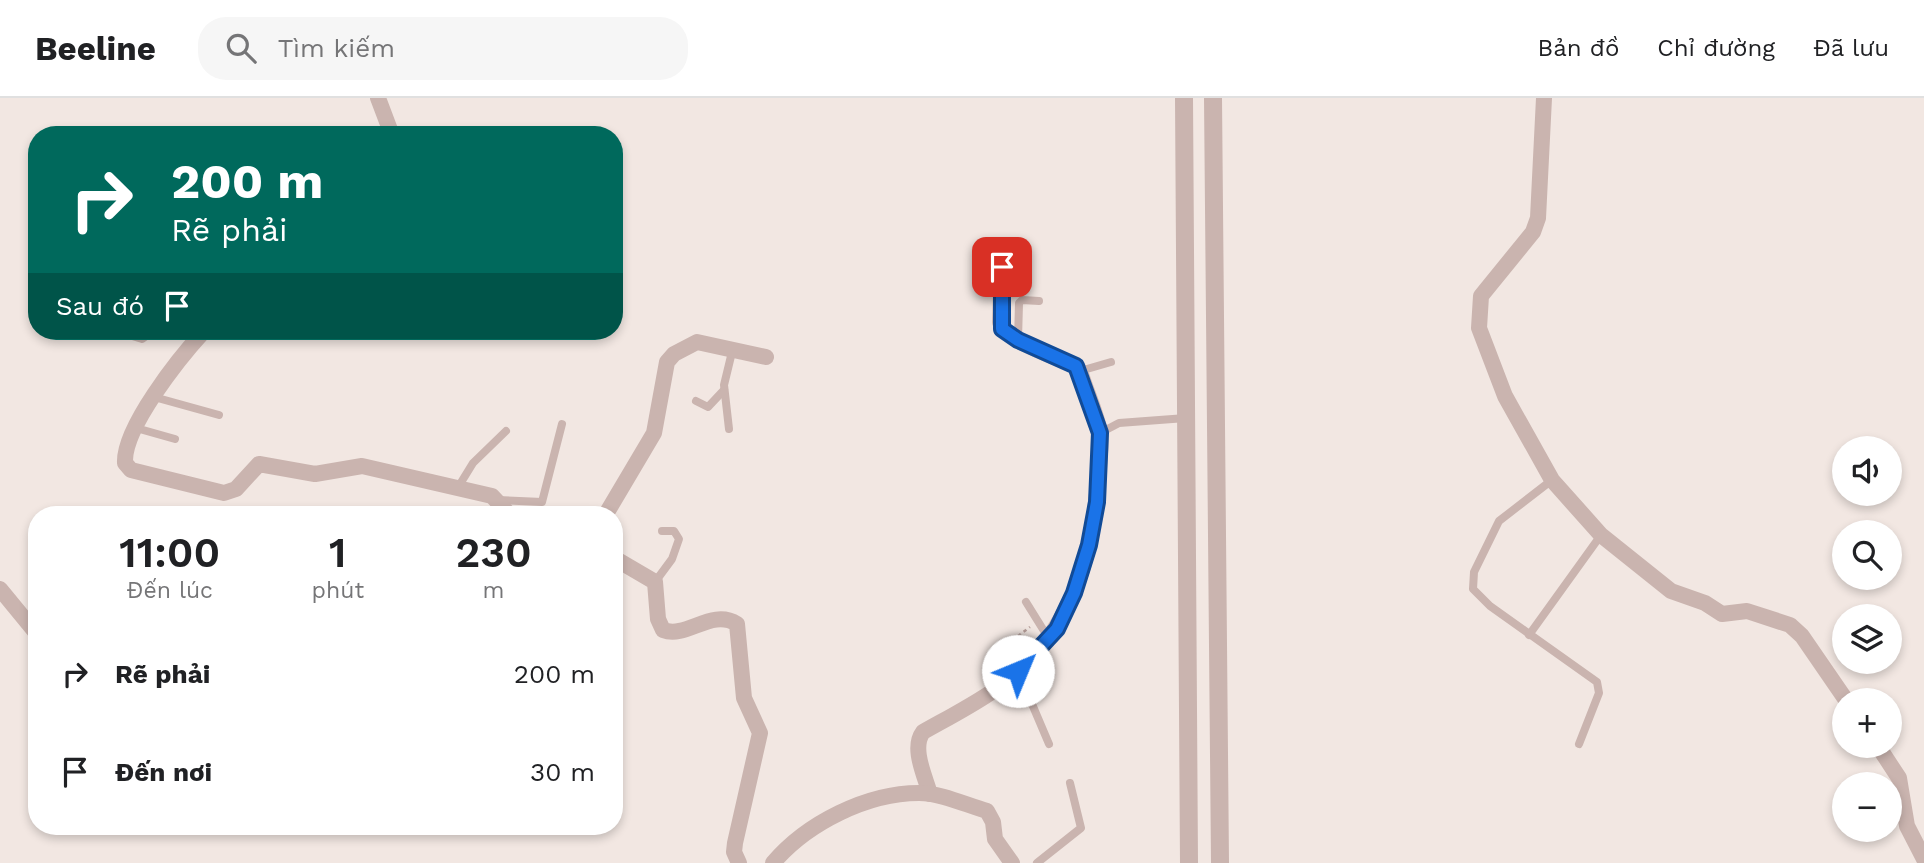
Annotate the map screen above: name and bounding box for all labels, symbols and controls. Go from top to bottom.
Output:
search box [198,17,688,80]
text: Beeline [35,29,156,68]
icon: search [222,29,260,67]
text: Tìm kiếm [278,33,395,63]
text: Bản đồ [1538,34,1619,62]
text: Chỉ đường [1657,34,1775,62]
text: Đã lưu [1813,34,1889,62]
text: 200 m [171,152,323,210]
icon: right [56,154,147,245]
text: Rẽ phải [171,211,288,249]
pin [972,237,1032,297]
icon: arrive [983,248,1021,286]
icon: arrive [158,287,196,325]
text: Sau đó [56,291,144,321]
map controls [1832,436,1902,842]
button: sound [1832,436,1902,506]
button: search [1832,520,1902,590]
text: 11:00 [119,528,220,577]
text: 1 [329,528,347,577]
text: 230 [455,528,532,577]
text: Đến lúc [127,577,213,604]
text: phút [312,577,364,604]
text: m [483,577,505,604]
button: layers [1832,604,1902,674]
position arrow [981,634,1055,708]
icon: right [56,655,94,693]
text: Rẽ phải [115,659,210,689]
text: 200 m [514,659,595,689]
button: + [1832,688,1902,758]
icon: arrive [56,753,94,791]
text: Đến nơi [115,757,212,787]
text: 30 m [530,757,595,787]
button: − [1832,772,1902,842]

